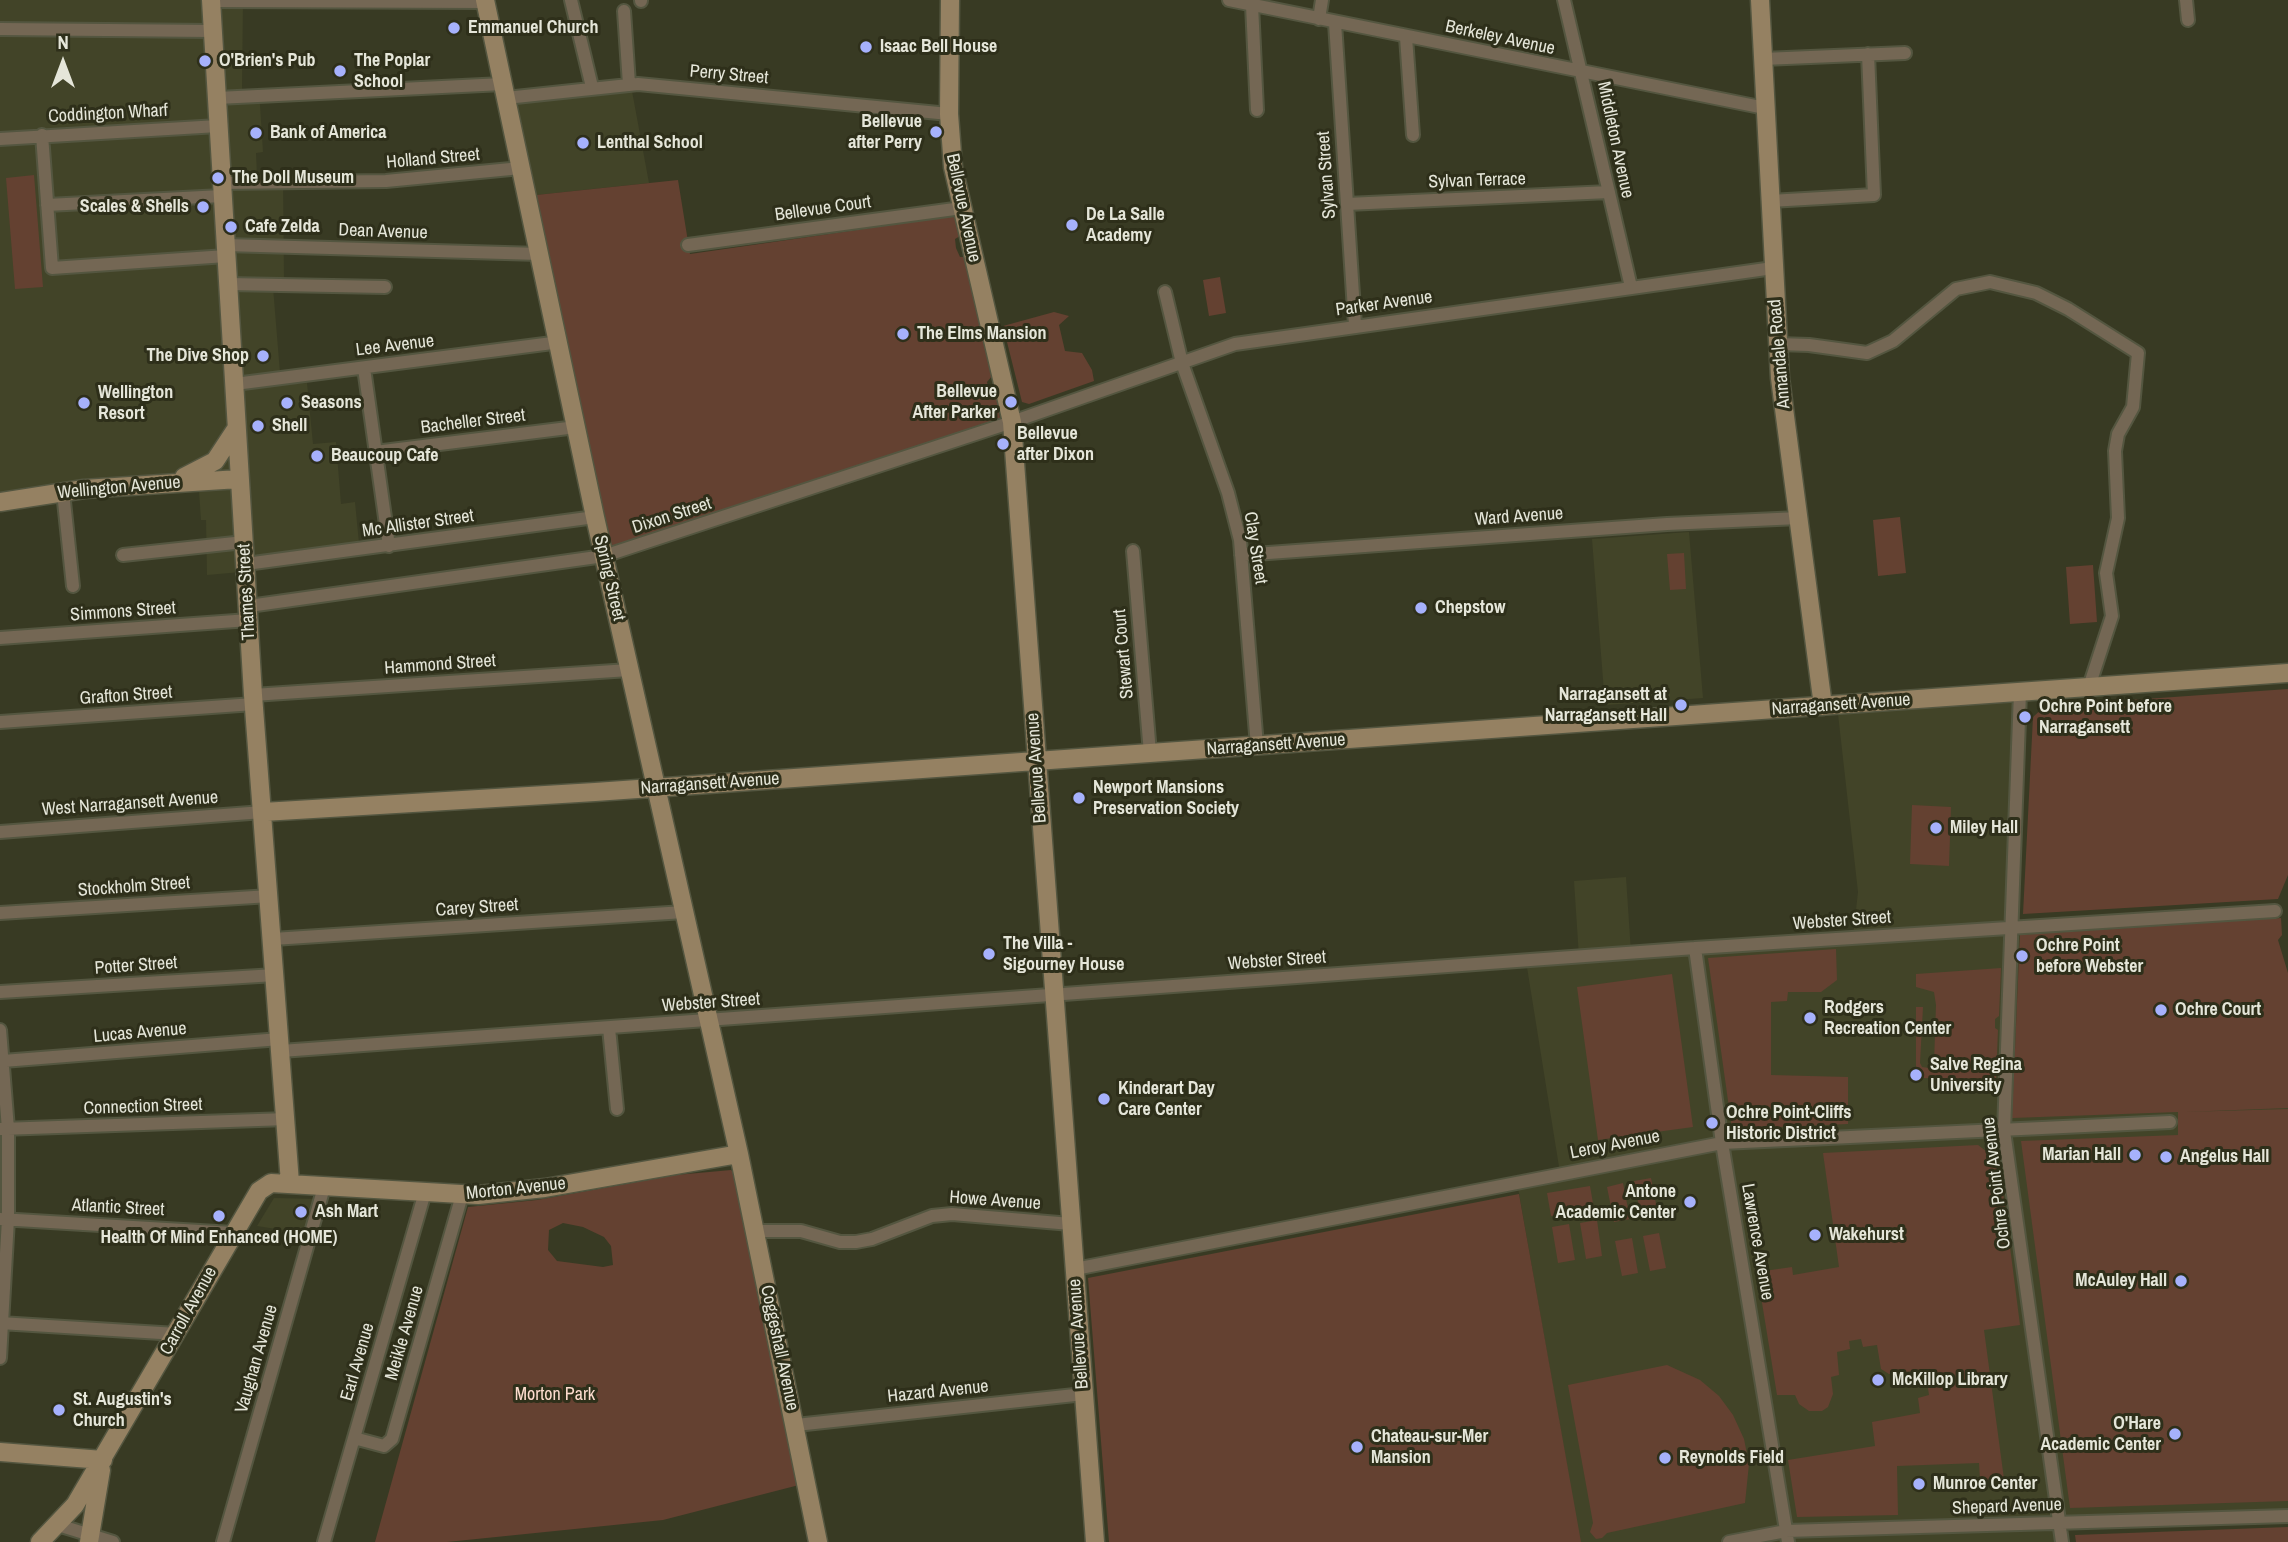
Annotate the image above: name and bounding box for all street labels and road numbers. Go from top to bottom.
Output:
street label: Berkeley Avenue [1443,16,1557,60]
street label: Perry Street [689,61,769,89]
street label: Middleton Avenue [1592,80,1638,200]
street label: Coddington Wharf [48,100,168,128]
street label: Sylvan Street [1313,130,1341,220]
street label: Holland Street [385,144,481,174]
street label: Bellevue Avenue [941,152,985,264]
street label: Sylvan Terrace [1428,169,1526,193]
street label: Bellevue Court [774,192,872,226]
street label: Dean Avenue [338,220,428,244]
street label: Parker Avenue [1334,287,1434,321]
street label: Annandale Road [1764,298,1796,410]
street label: Lee Avenue [355,330,435,362]
street label: Bacheller Street [420,405,526,439]
street label: Wellington Avenue [57,472,181,504]
street label: Dixon Street [630,493,714,539]
street label: Ward Avenue [1474,503,1564,531]
street label: Mc Allister Street [361,505,475,543]
street label: Clay Street [1239,510,1271,586]
street label: Spring Street [589,533,629,623]
street label: Thames Street [234,543,260,641]
street label: Simmons Street [69,598,177,626]
street label: Stewart Court [1109,608,1139,700]
street label: Hammond Street [384,650,496,680]
street label: Grafton Street [79,682,173,710]
street label: Narragansett Avenue [1771,689,1911,721]
street label: Bellevue Avenue [1022,712,1052,824]
street label: Narragansett Avenue [1206,729,1346,761]
street label: Narragansett Avenue [640,768,780,800]
street label: West Narragansett Avenue [41,787,219,821]
street label: Stockholm Street [77,872,191,902]
street label: Carey Street [435,894,519,922]
street label: Webster Street [1792,907,1892,935]
street label: Webster Street [1227,947,1327,975]
street label: Potter Street [94,952,178,980]
street label: Webster Street [661,989,761,1017]
street label: Lucas Avenue [93,1018,187,1048]
street label: Connection Street [83,1094,203,1120]
street label: Ochre Point Avenue [1978,1116,2016,1250]
street label: Leroy Avenue [1568,1126,1662,1164]
street label: Morton Avenue [465,1173,567,1205]
street label: Lawrence Avenue [1736,1182,1778,1302]
street label: Howe Avenue [949,1187,1041,1215]
street label: Atlantic Street [71,1195,165,1221]
street label: Carroll Avenue [156,1263,222,1359]
street label: Bellevue Avenue [1064,1278,1094,1390]
street label: Meikle Avenue [381,1283,429,1383]
street label: Coggeshall Avenue [755,1283,803,1413]
street label: Vaughan Avenue [231,1302,283,1416]
street label: Earl Avenue [337,1320,379,1404]
street label: Hazard Avenue [886,1376,990,1408]
street label: Shepard Avenue [1952,1494,2062,1520]

